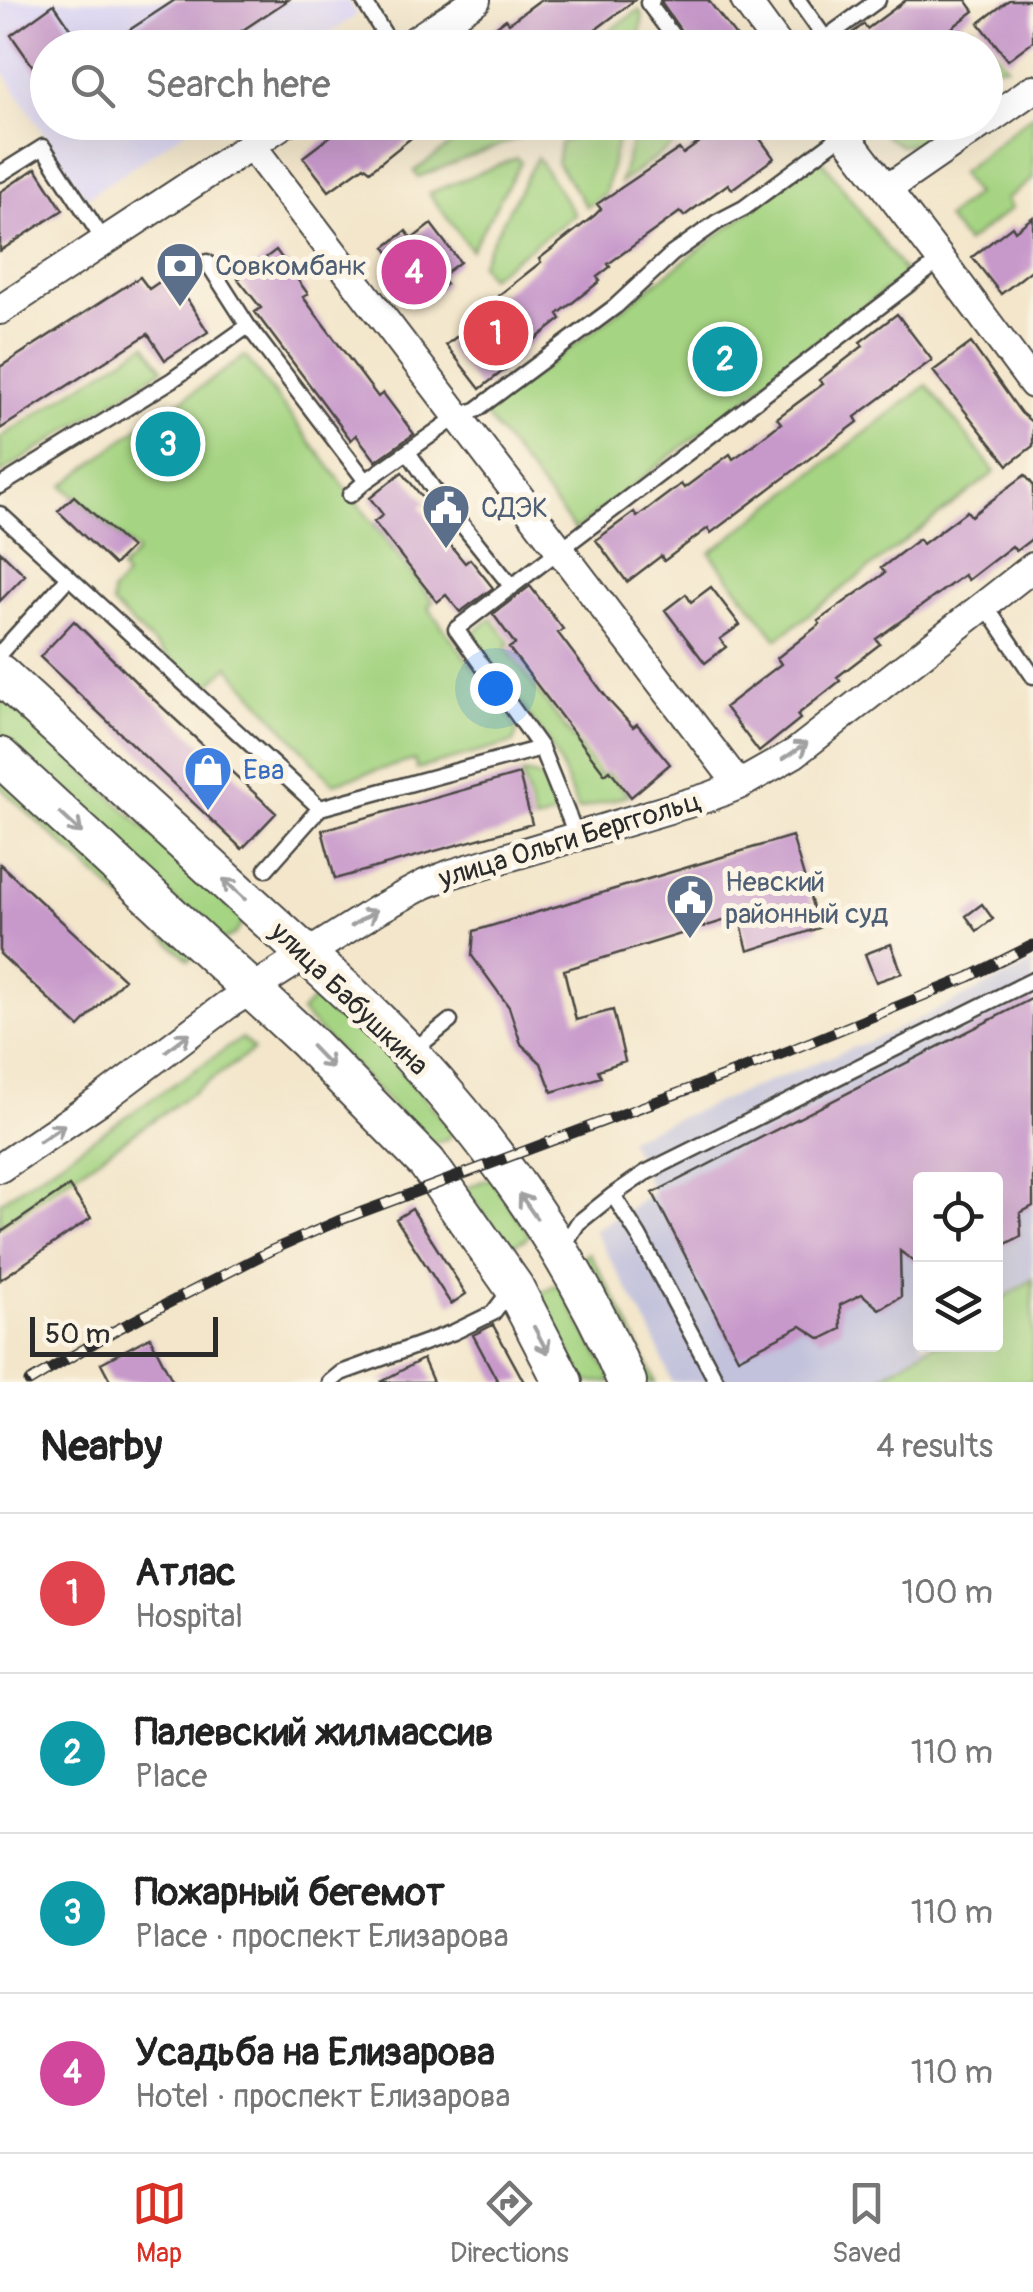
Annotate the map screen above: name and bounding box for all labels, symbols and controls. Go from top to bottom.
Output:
search box [30,30,1003,140]
icon: search [65,58,120,113]
text: Search here [145,61,331,109]
pin: 4 [382,234,446,310]
bank icon: Совкомбанк [154,240,206,308]
place label: Совкомбанк [215,249,367,284]
pin: 1 [464,296,528,370]
pin: 2 [692,322,758,396]
pin: 3 [136,406,200,482]
public building icon: СДЭК [420,482,472,550]
place label: СДЭК [481,491,548,526]
your location [470,663,521,714]
one-way arrow [780,741,808,762]
shop icon: Ева [182,744,234,812]
place label: Ева [243,753,284,788]
street label: улица Ольги Берггольц [434,783,705,897]
one-way arrow [58,811,83,834]
place label: Невский районный суд [725,865,888,932]
public building icon: Невский районный суд [664,872,716,940]
one-way arrow [222,878,247,901]
one-way arrow [349,908,377,929]
street label: улица Бабушкина [262,914,435,1083]
one-way arrow [164,1032,191,1053]
one-way arrow [310,1044,334,1068]
one-way arrow [38,1122,66,1143]
map controls [913,1172,1003,1352]
button: locate [913,1172,1003,1262]
one-way arrow [518,1192,539,1220]
button: layers [913,1262,1003,1352]
scale bar [30,1312,218,1356]
text: 50 m [45,1317,110,1352]
one-way arrow [532,1325,551,1354]
text: Nearby [40,1421,162,1473]
text: 4 results [876,1427,993,1467]
text: Атлас [135,1549,236,1597]
text: 1 [66,1573,79,1613]
text: 100 m [901,1573,993,1613]
text: Hospital [135,1597,243,1637]
text: Палевский жилмассив [135,1709,493,1757]
text: 2 [64,1733,81,1773]
text: 110 m [911,1733,993,1773]
text: Place [135,1757,207,1797]
text: Пожарный бегемот [135,1869,445,1917]
text: 3 [64,1893,81,1933]
text: 110 m [911,1893,993,1933]
text: Place · проспект Елизарова [135,1917,509,1957]
text: Усадьба на Елизарова [135,2029,495,2077]
text: 4 [63,2053,82,2093]
text: 110 m [911,2053,993,2093]
text: Hotel · проспект Елизарова [135,2077,510,2117]
tab: Map [132,2176,187,2271]
tab: Directions [450,2176,569,2271]
tab: Saved [832,2176,901,2271]

